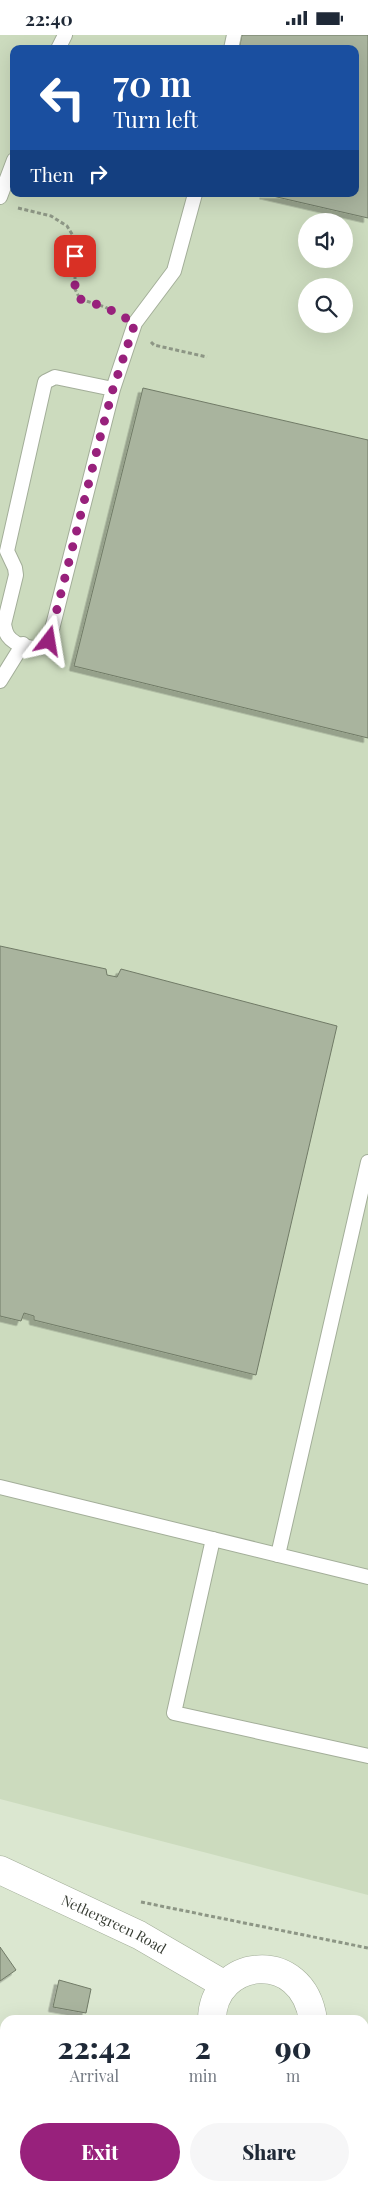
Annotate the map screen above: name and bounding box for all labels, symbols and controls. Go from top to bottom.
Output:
text: 22:40 [25,5,73,31]
text: 70 m [113,59,191,106]
icon: left [30,65,95,130]
text: Turn left [113,104,198,134]
icon: right [84,160,112,188]
text: Then [30,161,74,187]
map controls [298,213,353,333]
button: sound [298,213,353,268]
pin [54,235,96,277]
icon: arrive [61,242,89,270]
button: search [298,278,353,333]
position arrow [22,614,74,666]
street label: Nethergreen Road [58,1890,170,1958]
text: 22:42 [58,2027,131,2067]
text: 2 [195,2027,211,2067]
text: 90 [275,2027,311,2067]
text: Arrival [70,2065,119,2086]
text: min [189,2065,217,2086]
text: m [286,2065,300,2086]
button: Exit [20,2123,180,2181]
button: Share [190,2123,349,2181]

